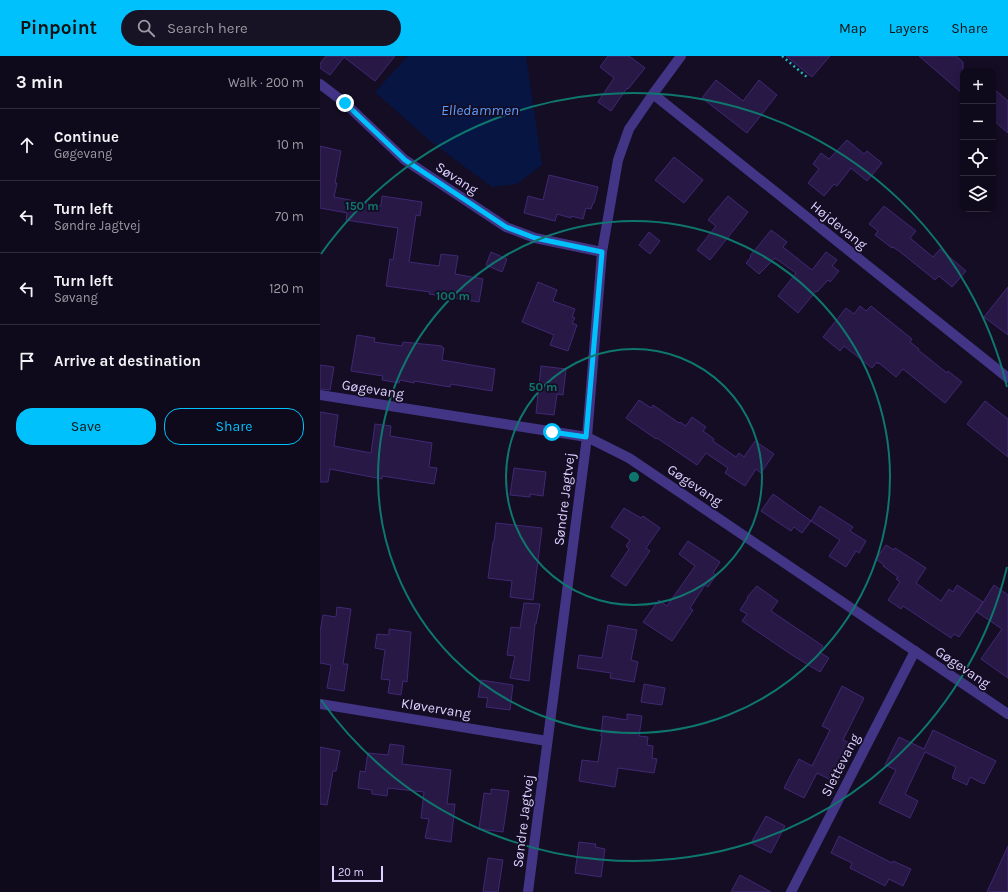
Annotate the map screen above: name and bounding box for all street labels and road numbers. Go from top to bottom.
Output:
street label: Søvang [432,158,481,198]
street label: Højdevang [807,197,871,253]
street label: Gøgevang [341,376,405,403]
street label: Søndre Jagtvej [550,452,579,547]
street label: Gøgevang [664,461,726,510]
street label: Gøgevang [932,643,994,692]
street label: Kløvervang [400,695,472,722]
street label: Slettevang [817,731,864,800]
street label: Søndre Jagtvej [509,774,538,869]

